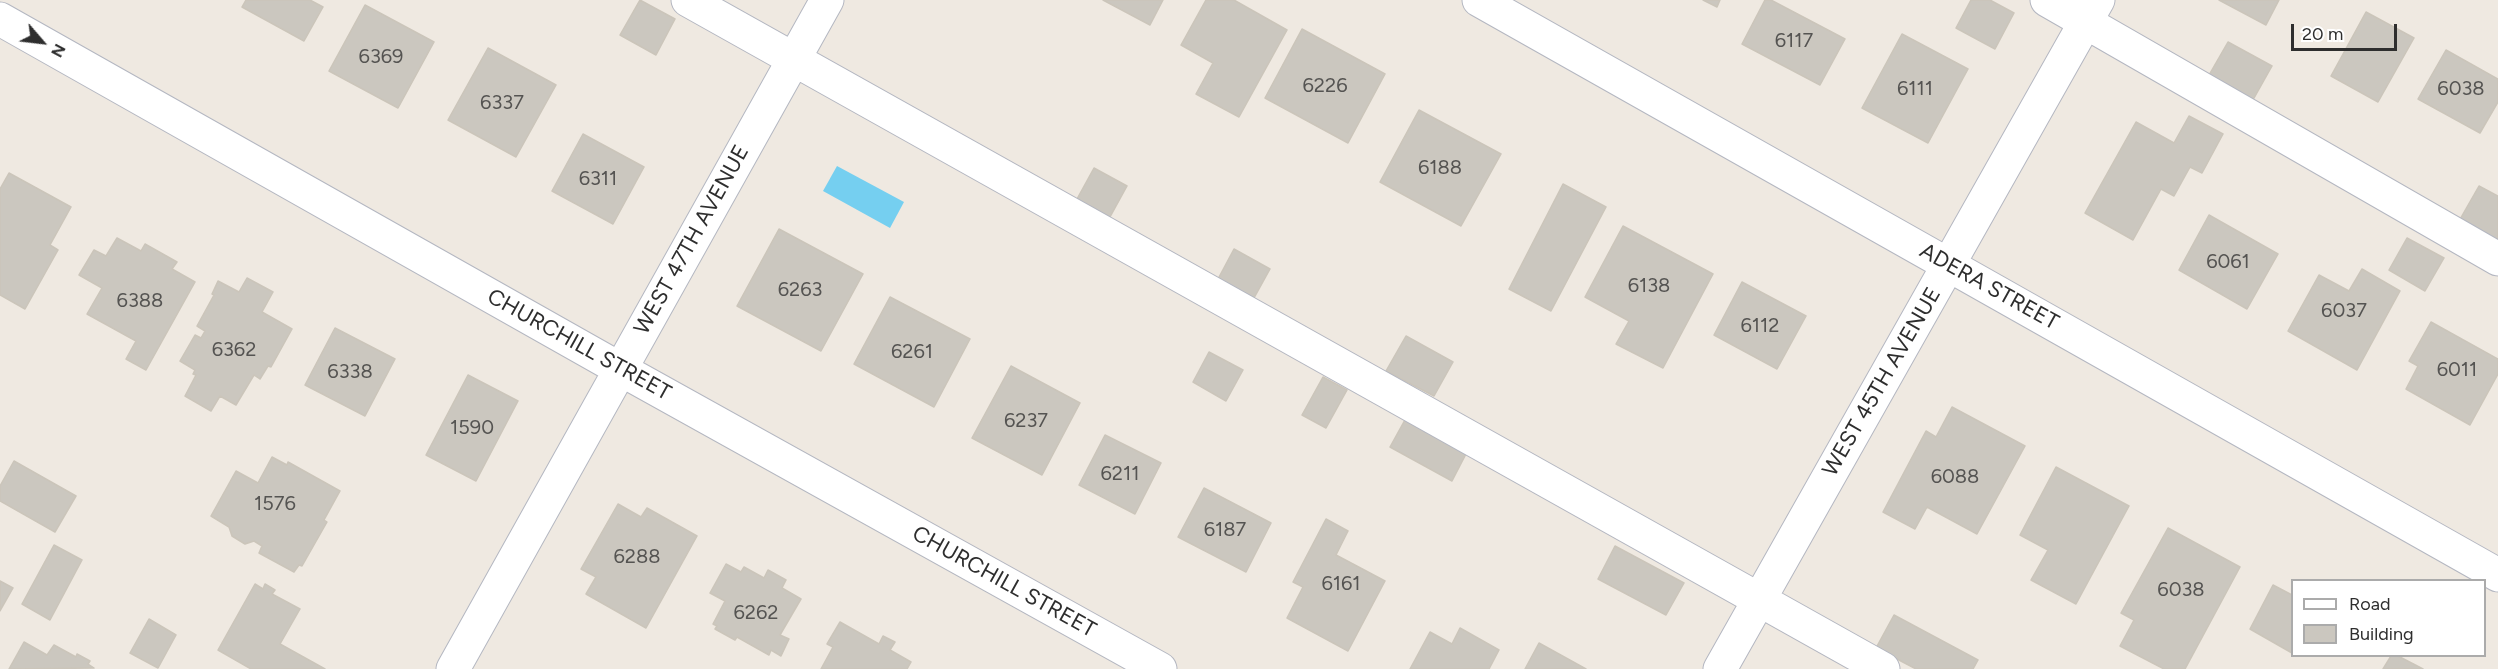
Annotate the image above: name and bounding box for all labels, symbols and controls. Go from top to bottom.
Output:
north arrow [12,12,72,72]
scale bar [2294,12,2400,50]
text: 20 m [2302,23,2343,45]
house number: 6117 [1775,29,1813,53]
text: N [47,41,70,61]
house number: 6369 [359,45,403,69]
house number: 6226 [1303,74,1347,98]
house number: 6111 [1897,77,1933,101]
house number: 6038 [2437,77,2485,101]
house number: 6337 [480,91,524,115]
street label: WEST 47TH AVENUE [629,141,755,339]
house number: 6188 [1418,156,1462,180]
house number: 6311 [579,167,617,191]
street label: ADERA STREET [1915,238,2063,336]
house number: 6061 [2206,250,2250,274]
house number: 6138 [1628,274,1670,298]
house number: 6263 [778,278,822,302]
street label: WEST 45TH AVENUE [1817,283,1947,481]
street label: CHURCHILL STREET [483,284,675,406]
house number: 6388 [117,289,163,313]
house number: 6037 [2321,299,2367,323]
house number: 6112 [1740,314,1780,338]
house number: 6362 [212,338,256,362]
house number: 6261 [891,340,933,364]
house number: 6011 [2437,358,2477,382]
house number: 6338 [327,360,373,384]
house number: 6237 [1004,409,1048,433]
house number: 1590 [450,416,494,440]
house number: 6211 [1100,462,1140,486]
house number: 6088 [1931,465,1979,489]
house number: 1576 [254,492,296,516]
house number: 6187 [1204,518,1246,542]
street label: CHURCHILL STREET [908,521,1100,643]
house number: 6288 [613,545,661,569]
house number: 6161 [1321,572,1361,596]
house number: 6038 [2157,578,2205,602]
legend [2291,579,2486,657]
text: Road [2349,593,2390,615]
house number: 6262 [734,601,778,625]
text: Building [2349,623,2414,645]

